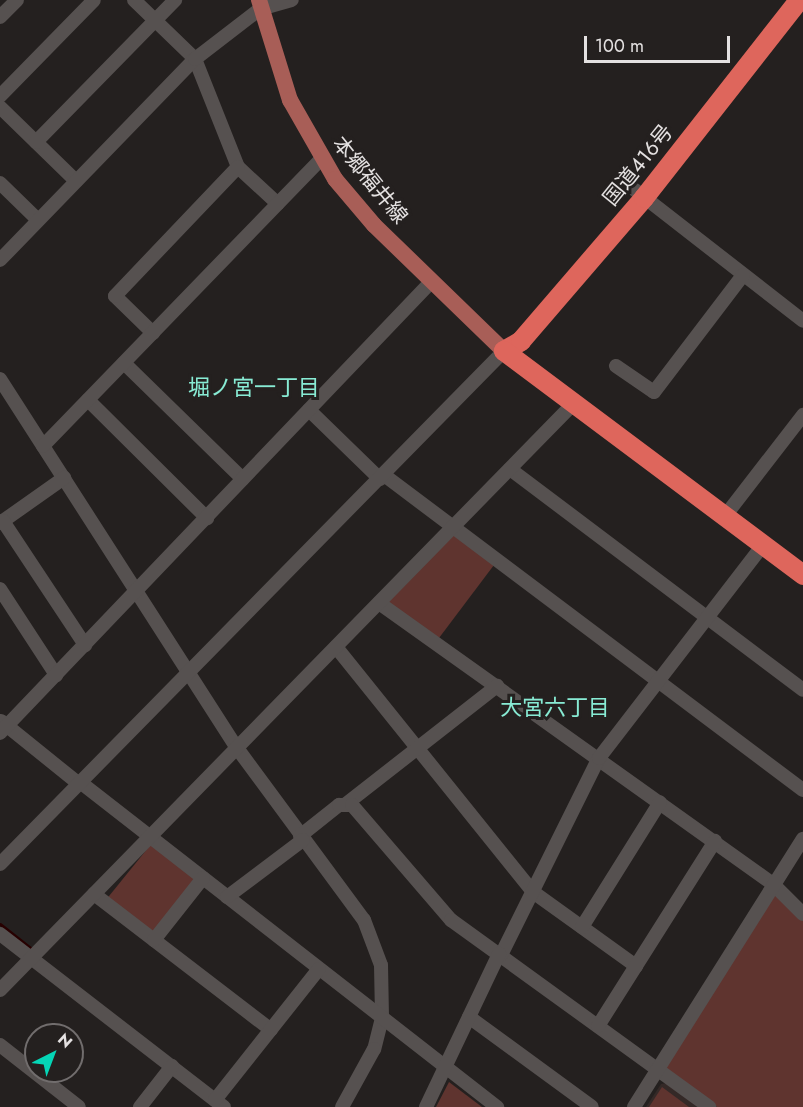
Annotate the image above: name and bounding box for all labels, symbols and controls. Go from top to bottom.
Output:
scale bar [587,24,732,62]
text: 100 m [595,33,644,59]
street label: 国道416号 [598,119,678,211]
street label: 本郷福井線 [327,131,413,229]
district label: 堀ノ宮一丁目 [188,375,320,401]
district label: 大宮六丁目 [500,695,610,721]
north arrow [24,1023,84,1083]
text: N [53,1028,77,1054]

